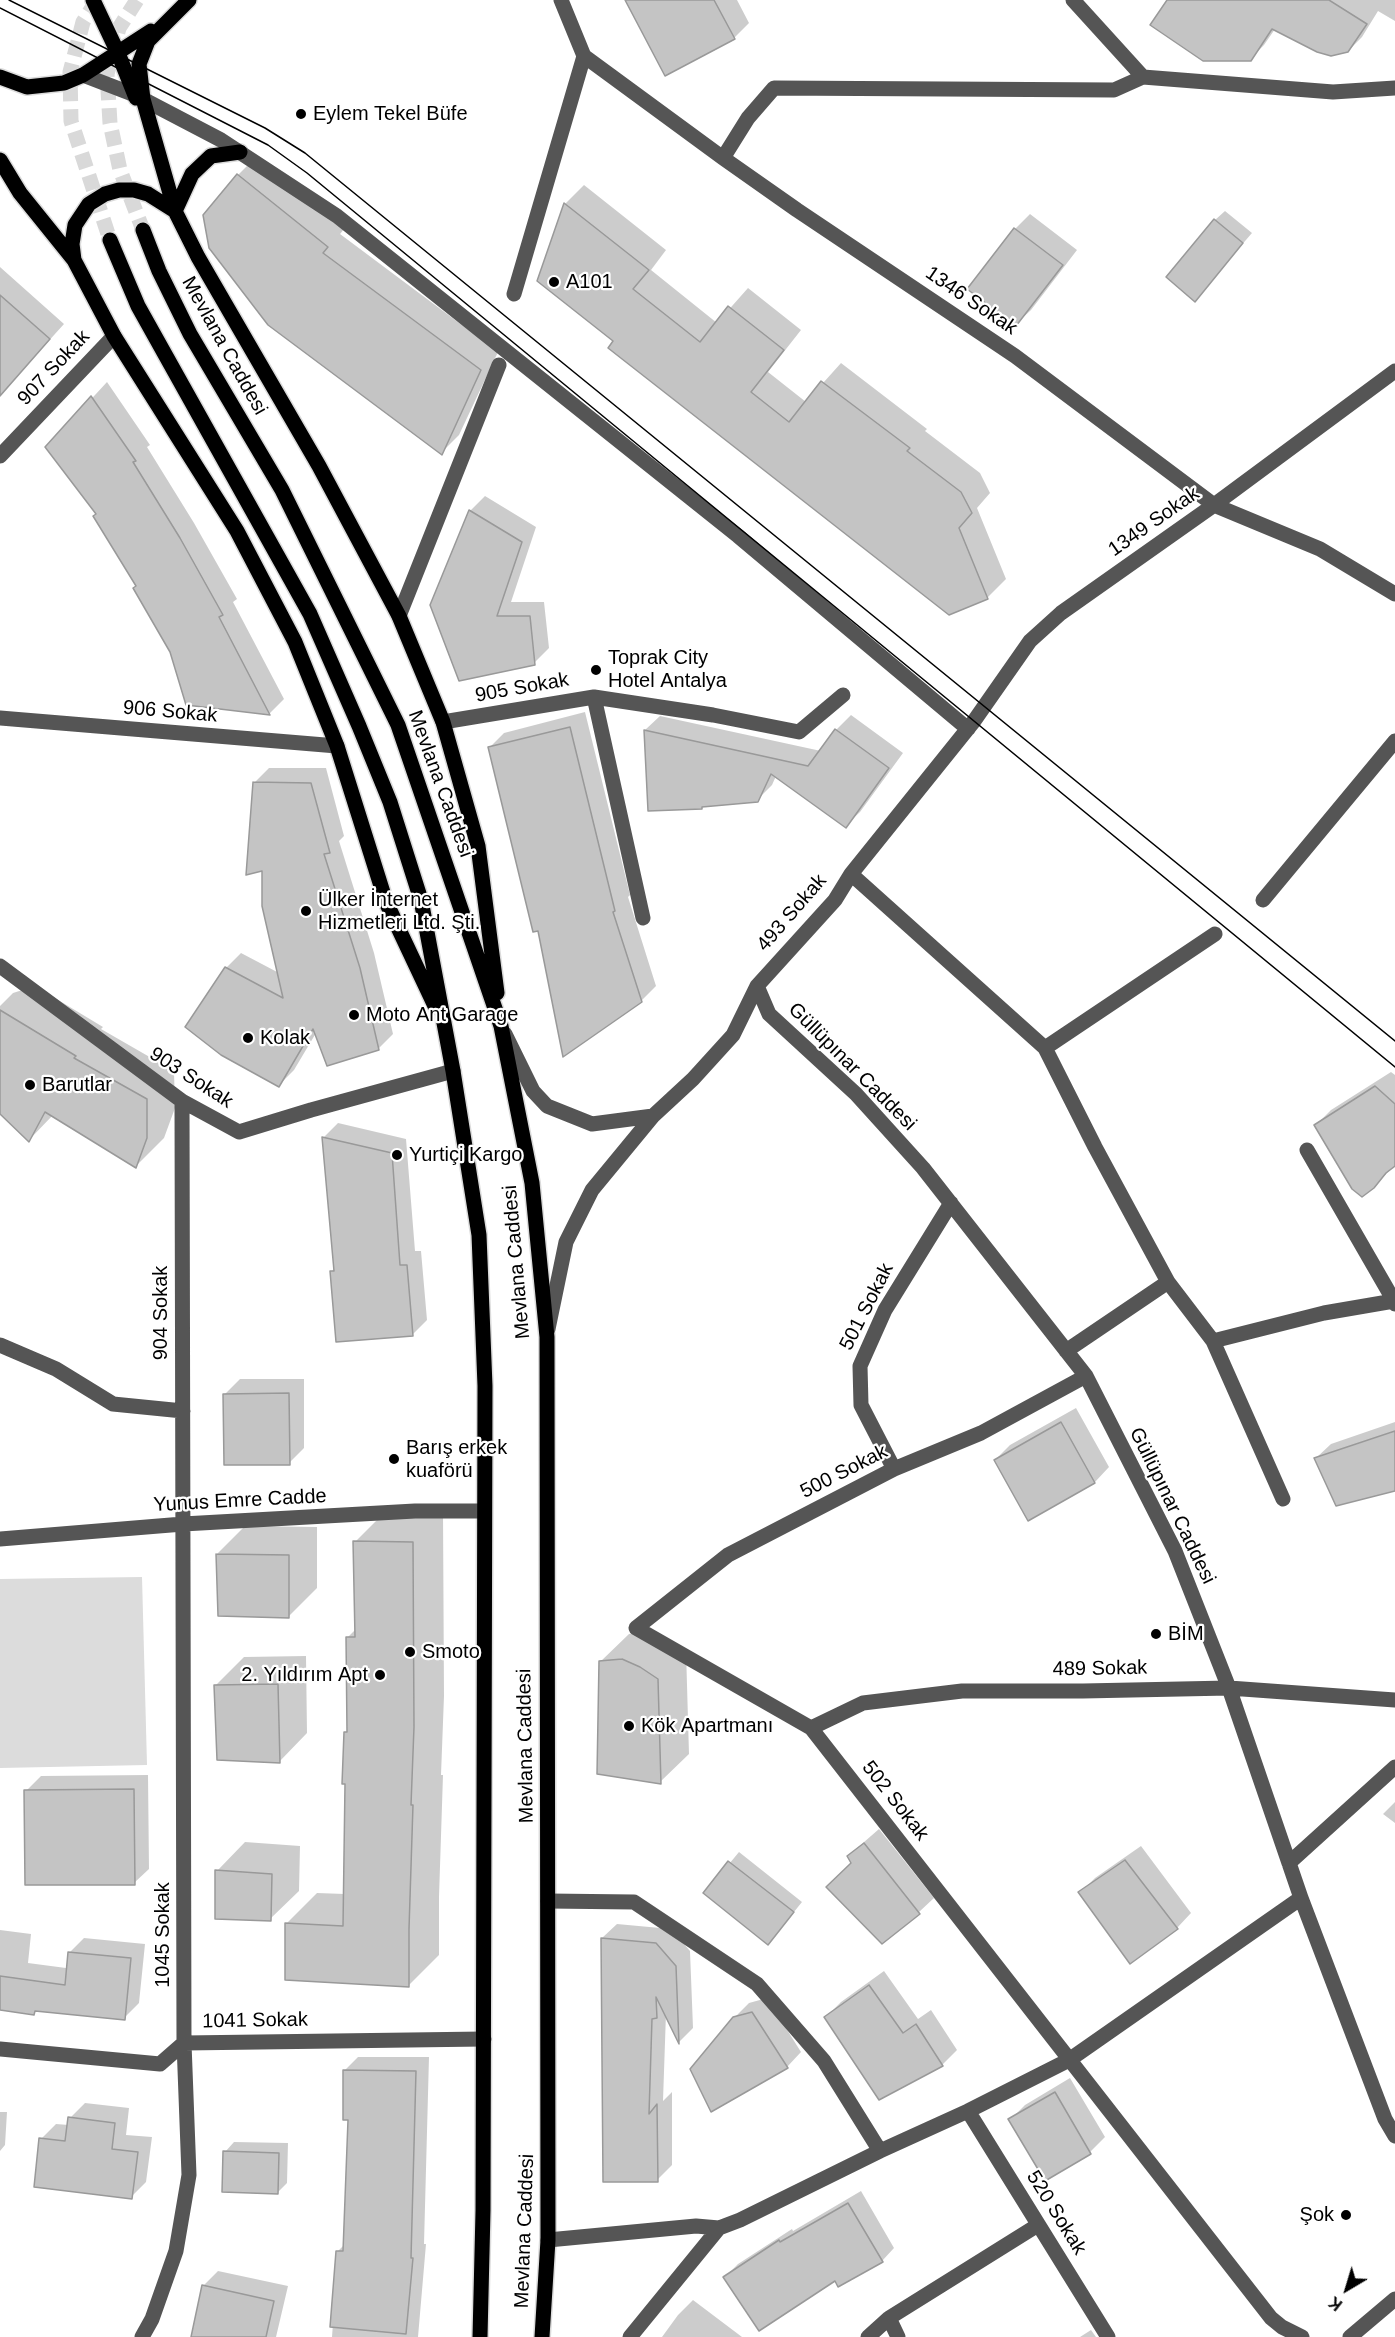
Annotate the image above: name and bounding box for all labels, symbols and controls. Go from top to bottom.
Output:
place label: Eylem Tekel Büfe [313,102,468,126]
marker: Eylem Tekel Büfe [294,107,308,121]
street label: 1346 Sokak [921,262,1021,340]
place label: A101 [566,270,613,294]
street label: Mevlana Caddesi [176,273,272,419]
marker: A101 [547,275,561,289]
street label: 907 Sokak [13,325,95,411]
street label: 1349 Sokak [1104,482,1204,562]
place label: Toprak City Hotel Antalya [608,646,727,693]
marker: Toprak City Hotel Antalya [589,663,603,677]
street label: 905 Sokak [473,668,571,708]
street label: 906 Sokak [122,696,218,728]
street label: Mevlana Caddesi [402,707,478,861]
street label: 493 Sokak [752,869,832,957]
place label: Ülker İnternet Hizmetleri Ltd. Şti. [318,888,480,935]
marker: Ülker İnternet Hizmetleri Ltd. Şti. [299,904,313,918]
street label: Güllüpınar Caddesi [783,998,921,1136]
place label: Moto Ant Garage [366,1003,518,1027]
marker: Moto Ant Garage [347,1008,361,1022]
place label: Kolak [260,1026,310,1050]
marker: Kolak [241,1031,255,1045]
street label: 903 Sokak [145,1042,237,1114]
place label: Barutlar [42,1073,112,1097]
marker: Barutlar [23,1078,37,1092]
place label: Yurtiçi Kargo [409,1143,522,1167]
marker: Yurtiçi Kargo [390,1148,404,1162]
street label: Mevlana Caddesi [498,1184,536,1340]
street label: 501 Sokak [835,1259,899,1355]
street label: 904 Sokak [149,1266,173,1360]
street label: Güllüpınar Caddesi [1124,1424,1220,1588]
place label: Barış erkek kuaförü [406,1436,507,1483]
street label: 500 Sokak [796,1440,892,1504]
marker: Barış erkek kuaförü [387,1452,401,1466]
street label: Yunus Emre Cadde [153,1484,327,1518]
place label: BİM [1168,1622,1204,1646]
marker: BİM [1149,1627,1163,1641]
place label: Smoto [422,1640,480,1664]
marker: Smoto [403,1645,417,1659]
street label: 489 Sokak [1053,1656,1147,1682]
place label: 2. Yıldırım Apt [241,1663,368,1687]
marker: 2. Yıldırım Apt [373,1668,387,1682]
street label: Mevlana Caddesi [513,1669,539,1823]
place label: Kök Apartmanı [641,1714,773,1738]
marker: Kök Apartmanı [622,1719,636,1733]
street label: 502 Sokak [856,1756,934,1846]
street label: 1045 Sokak [151,1882,175,1988]
street label: 1041 Sokak [202,2008,308,2034]
street label: Mevlana Caddesi [510,2153,540,2309]
street label: 520 Sokak [1021,2167,1091,2259]
place label: Şok [1300,2203,1334,2227]
marker: Şok [1339,2208,1353,2222]
north arrow [1317,2259,1377,2319]
text: K [1326,2293,1345,2314]

